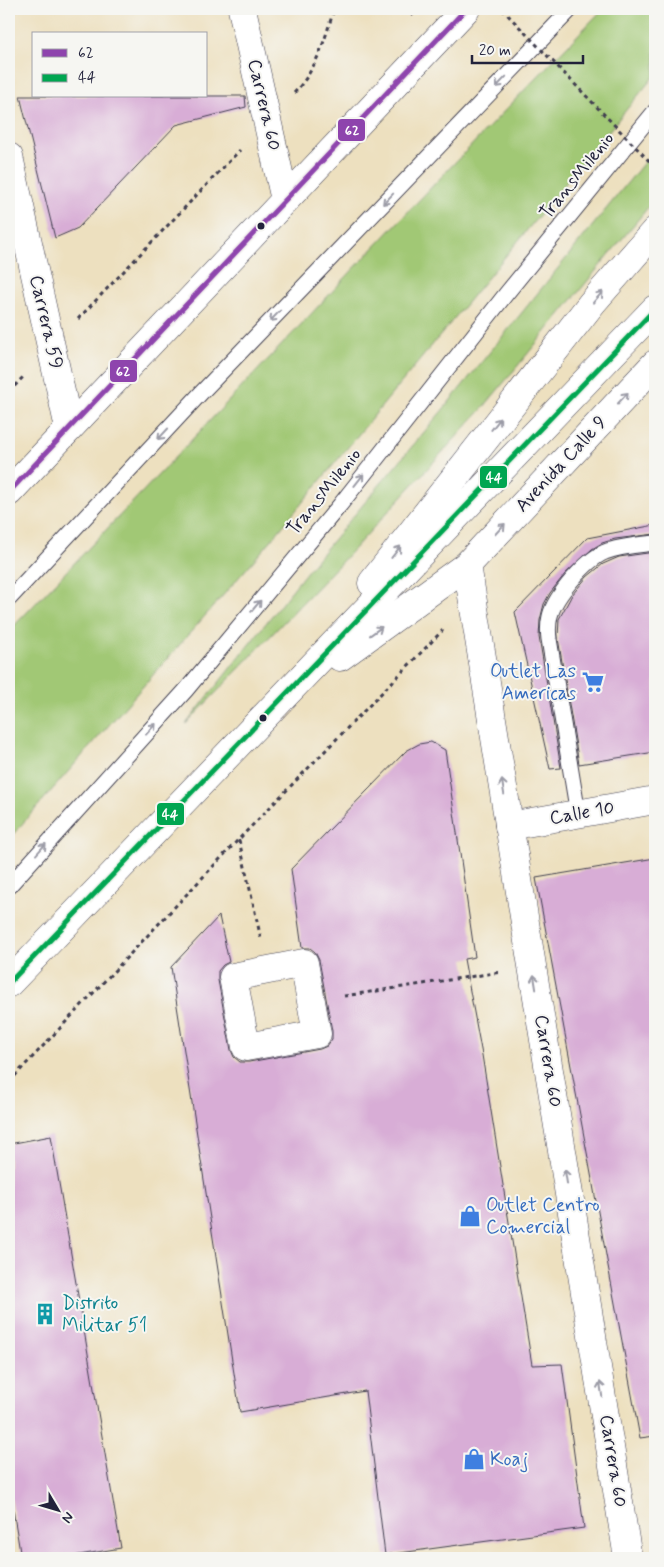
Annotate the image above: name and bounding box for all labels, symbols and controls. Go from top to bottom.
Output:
legend [32,32,208,98]
scale bar [472,32,583,64]
text: 20 m [479,41,511,61]
text: 62 [78,44,94,64]
street label: Carrera 60 [241,57,287,153]
text: 44 [78,68,96,88]
one-way arrow [495,75,507,88]
line badge: 62 [337,118,366,142]
text: 62 [345,122,359,140]
street label: TransMilenio [534,127,620,225]
one-way arrow [382,193,394,205]
unlabelled marker [256,221,266,231]
street label: Carrera 59 [23,273,69,371]
one-way arrow [592,291,603,304]
one-way arrow [269,310,282,322]
line badge: 62 [109,359,138,383]
text: 62 [116,363,130,381]
one-way arrow [617,391,629,404]
street label: Avenida Calle 9 [510,410,612,518]
one-way arrow [491,418,502,431]
one-way arrow [157,427,169,440]
street label: TransMilenio [281,443,367,541]
line badge: 44 [479,465,508,489]
text: 44 [486,469,503,487]
one-way arrow [354,474,365,487]
one-way arrow [494,523,506,535]
one-way arrow [391,546,402,559]
one-way arrow [251,599,262,612]
one-way arrow [369,626,383,636]
place label: Outlet Las Americas [490,659,577,706]
supermarket icon: Outlet Las Americas [580,669,606,695]
unlabelled marker [258,713,268,723]
one-way arrow [144,723,156,736]
one-way arrow [498,779,508,795]
street label: Calle 10 [548,795,616,831]
line badge: 44 [156,802,185,826]
text: 44 [162,806,179,824]
one-way arrow [36,843,47,856]
one-way arrow [529,974,539,990]
street label: Carrera 60 [528,1013,568,1109]
one-way arrow [561,1169,571,1185]
place label: Outlet Centro Comercial [486,1193,600,1240]
shop icon: Outlet Centro Comercial [457,1203,483,1229]
place label: Distrito Militar 51 [62,1291,147,1338]
building icon: Distrito Militar 51 [32,1301,58,1327]
one-way arrow [595,1382,605,1398]
street label: Carrera 60 [593,1413,633,1509]
shop icon: Koaj [461,1446,487,1472]
place label: Koaj [490,1447,528,1473]
north arrow [32,1484,82,1534]
text: N [57,1508,77,1527]

